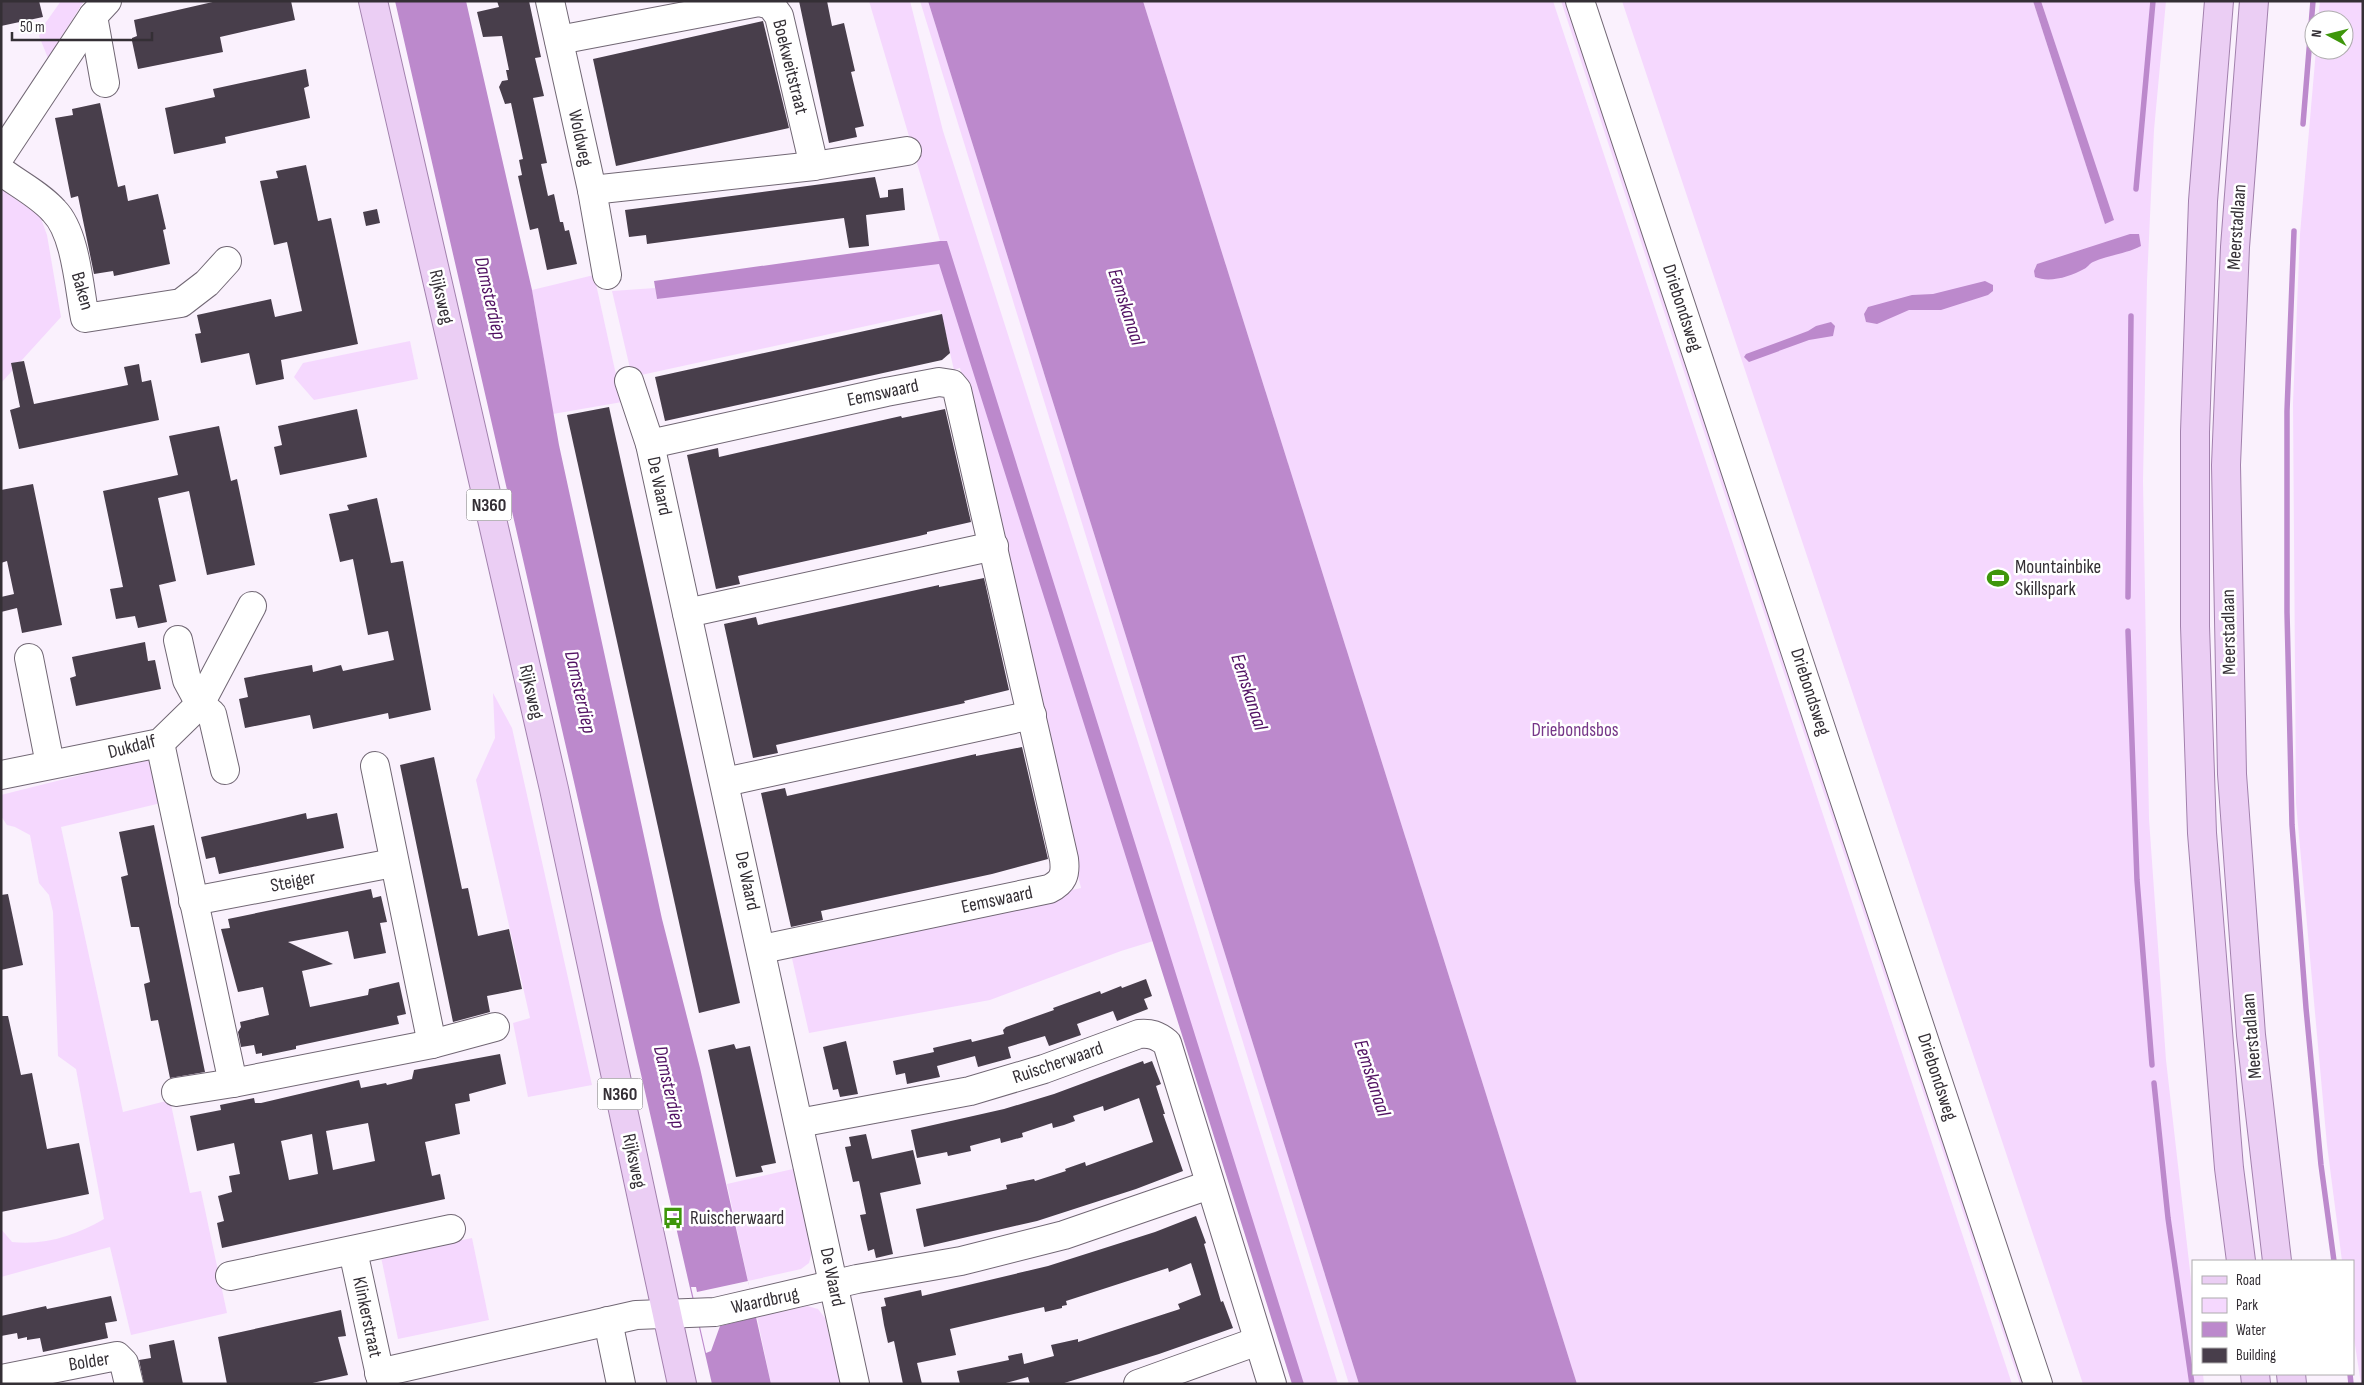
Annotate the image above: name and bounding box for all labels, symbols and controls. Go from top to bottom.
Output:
scale bar [12,10,152,42]
north arrow [2304,10,2354,60]
street label: Boekweitstraat [767,17,813,117]
text: 50 m [20,18,45,37]
text: N [2308,29,2325,38]
street label: Woldweg [563,108,597,169]
street label: Meerstadlaan [2223,183,2251,271]
water label: Damsterdiep [469,254,511,342]
street label: Driebondsweg [1657,261,1707,355]
water label: Eemskanaal [1102,266,1150,349]
street label: Rijksweg [424,267,459,327]
street label: Baken [66,269,98,313]
street label: Eemswaard [845,374,921,412]
street label: De Waard [642,454,676,518]
road number: N360 [466,490,512,520]
place label: Mountainbike Skillspark [2015,556,2101,601]
sports icon: Mountainbike Skillspark [1985,565,2011,591]
street label: Meerstadlaan [2217,589,2241,675]
street label: Driebondsweg [1785,645,1835,739]
water label: Damsterdiep [559,648,601,736]
water label: Eemskanaal [1225,651,1273,734]
street label: Rijksweg [514,662,549,722]
park label: Driebondsbos [1531,719,1619,742]
street label: Dukdalf [106,730,159,764]
street label: De Waard [730,849,764,913]
street label: Steiger [268,866,318,898]
street label: Eemswaard [959,881,1035,919]
street label: Meerstadlaan [2237,992,2267,1080]
street label: Driebondsweg [1912,1030,1962,1124]
street label: Ruischerwaard [1010,1037,1106,1089]
water label: Eemskanaal [1348,1037,1396,1120]
water label: Damsterdiep [648,1043,690,1131]
road number: N360 [598,1078,642,1110]
street label: Rijksweg [617,1132,651,1191]
bus stop icon: Ruischerwaard [660,1205,686,1231]
place label: Ruischerwaard [690,1207,784,1230]
street label: De Waard [815,1245,849,1309]
legend [2192,1260,2354,1375]
text: Road [2236,1271,2261,1290]
street label: Klinkerstraat [347,1274,387,1360]
street label: Waardbrug [729,1283,801,1319]
text: Park [2236,1296,2258,1315]
text: Water [2236,1321,2267,1340]
text: Building [2236,1346,2276,1365]
street label: Bolder [67,1347,112,1377]

